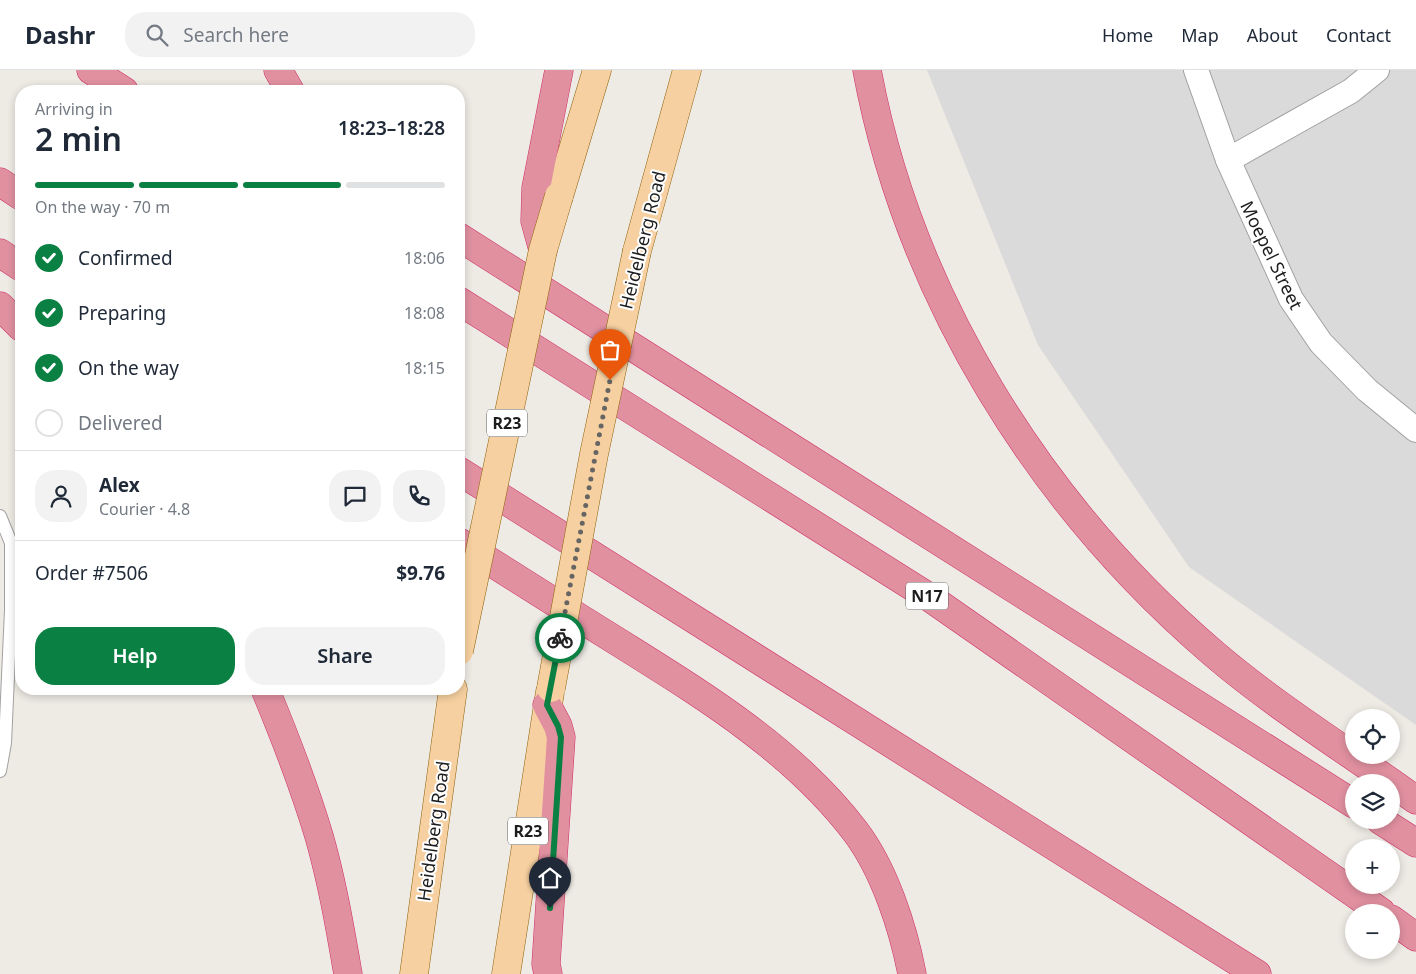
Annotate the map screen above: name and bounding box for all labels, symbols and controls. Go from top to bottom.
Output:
search box [125,12,475,57]
text: Dashr [25,18,95,51]
icon: search [143,21,171,49]
text: Search here [183,22,289,48]
text: Home [1102,23,1153,47]
text: Map [1181,23,1219,47]
text: About [1247,23,1298,47]
text: Contact [1326,23,1391,47]
text: Arriving in [35,98,113,120]
text: 18:23–18:28 [338,115,445,141]
text: 2 min [35,117,122,160]
street label: Heidelberg Road [613,168,671,312]
text: On the way · 70 m [35,196,170,218]
street label: Moepel Street [1235,197,1309,314]
icon: check [35,244,63,272]
text: Confirmed [78,245,173,271]
text: 18:06 [404,247,445,269]
icon: check [35,299,63,327]
text: Preparing [78,300,166,326]
text: 18:08 [404,302,445,324]
pin [589,329,631,380]
icon: bag [596,336,624,364]
icon: check [35,354,63,382]
text: On the way [78,355,179,381]
text: 18:15 [404,357,445,379]
road number: R23 [487,409,527,436]
text: Delivered [78,410,163,436]
button: person [35,470,87,522]
button: chat [329,470,381,522]
button: phone [393,470,445,522]
text: Alex [99,472,140,498]
text: Courier · 4.8 [99,498,190,520]
text: Order #7506 [35,560,148,586]
text: $9.76 [396,560,445,586]
road number: N17 [906,582,948,610]
courier [535,613,585,663]
icon: bike [546,624,574,652]
button: Help [35,627,235,685]
button: Share [245,627,445,685]
map controls [1345,709,1400,959]
button: locate [1345,709,1400,764]
street label: Heidelberg Road [411,759,455,903]
button: layers [1345,774,1400,829]
road number: R23 [508,818,548,844]
button: + [1345,839,1400,894]
pin [529,857,571,908]
icon: home [536,864,564,892]
button: − [1345,904,1400,959]

